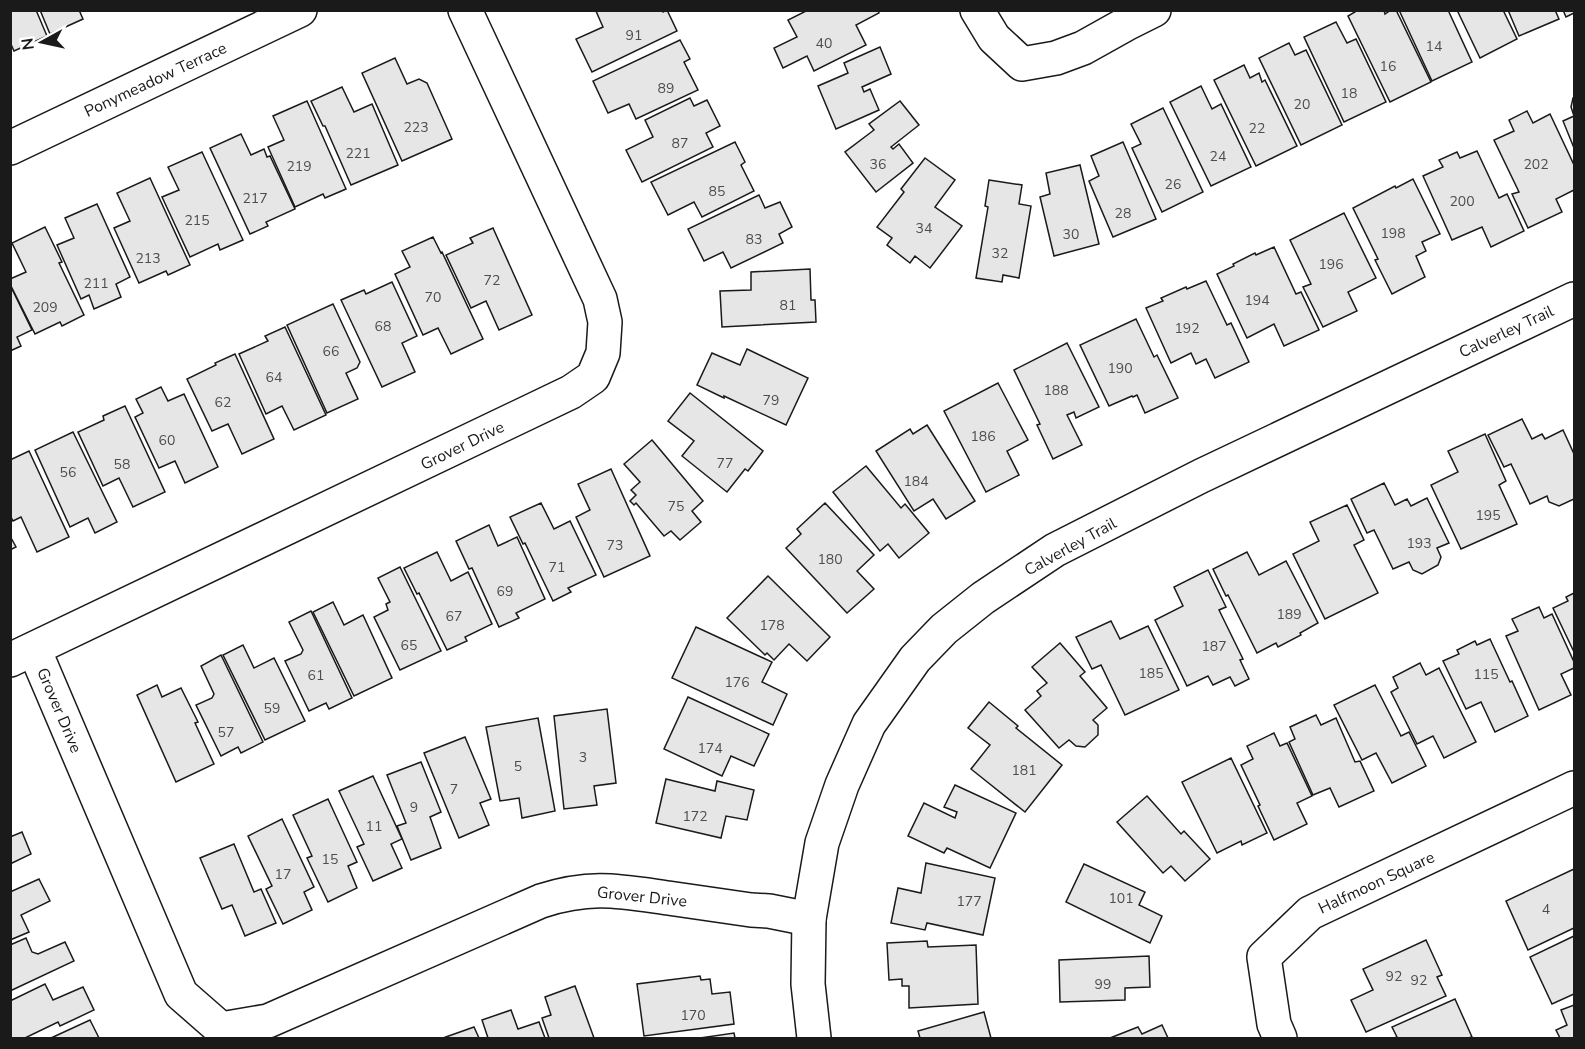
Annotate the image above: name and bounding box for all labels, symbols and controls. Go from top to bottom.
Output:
north arrow [12,12,72,72]
house number: 91 [626,26,642,45]
house number: 40 [816,34,832,53]
text: N [16,36,40,51]
street label: Ponymeadow Terrace [81,37,230,123]
house number: 14 [1426,37,1442,56]
house number: 16 [1380,57,1396,76]
house number: 89 [658,79,674,98]
house number: 18 [1341,84,1357,103]
house number: 20 [1294,95,1310,114]
house number: 223 [403,118,429,137]
house number: 22 [1249,119,1265,138]
house number: 87 [672,134,688,153]
house number: 221 [345,144,371,163]
house number: 24 [1210,147,1226,166]
house number: 36 [870,155,886,174]
house number: 202 [1523,155,1549,174]
house number: 219 [286,157,312,176]
house number: 26 [1165,175,1181,194]
house number: 85 [709,182,725,201]
house number: 217 [242,189,268,208]
house number: 200 [1449,192,1475,211]
house number: 28 [1115,204,1131,223]
house number: 215 [184,211,210,230]
house number: 34 [916,219,932,238]
house number: 198 [1380,224,1406,243]
house number: 30 [1063,225,1079,244]
house number: 83 [746,230,762,249]
house number: 32 [992,244,1008,263]
house number: 213 [135,249,161,268]
house number: 196 [1318,255,1344,274]
house number: 72 [484,271,500,290]
house number: 211 [83,274,109,293]
house number: 70 [425,288,441,307]
house number: 194 [1244,291,1270,310]
house number: 81 [780,296,796,315]
house number: 209 [32,298,58,317]
street label: Calverley Trail [1455,300,1558,363]
house number: 68 [375,317,391,336]
house number: 192 [1174,319,1200,338]
house number: 66 [323,342,339,361]
house number: 190 [1107,359,1133,378]
house number: 64 [266,368,282,387]
house number: 188 [1043,381,1069,400]
house number: 79 [763,391,779,410]
house number: 62 [215,393,231,412]
street label: Grover Drive [417,416,508,476]
house number: 186 [970,427,996,446]
house number: 60 [159,431,175,450]
house number: 77 [717,454,733,473]
house number: 58 [114,455,130,474]
house number: 56 [60,463,76,482]
house number: 184 [903,472,929,491]
house number: 75 [668,497,684,516]
house number: 195 [1475,506,1501,525]
street label: Calverley Trail [1020,512,1121,581]
house number: 193 [1406,534,1432,553]
house number: 73 [607,536,623,555]
house number: 180 [817,550,843,569]
house number: 71 [549,558,565,577]
house number: 69 [497,582,513,601]
house number: 189 [1276,605,1302,624]
house number: 67 [446,607,462,626]
house number: 178 [759,616,785,635]
house number: 65 [401,636,417,655]
house number: 187 [1201,637,1227,656]
street label: Grover Drive [31,664,87,756]
house number: 185 [1138,664,1164,683]
house number: 115 [1473,665,1499,684]
house number: 61 [308,666,324,685]
house number: 176 [724,673,750,692]
house number: 59 [264,699,280,718]
house number: 57 [218,723,234,742]
house number: 174 [697,739,723,758]
house number: 3 [579,748,587,767]
house number: 5 [514,757,522,776]
house number: 181 [1011,761,1037,780]
house number: 7 [450,780,458,799]
house number: 9 [410,798,418,817]
house number: 172 [682,807,708,826]
house number: 11 [366,817,382,836]
street label: Halfmoon Square [1315,846,1438,920]
house number: 15 [322,850,338,869]
house number: 17 [275,865,291,884]
street label: Grover Drive [596,881,688,913]
house number: 101 [1108,889,1134,908]
house number: 177 [956,892,982,911]
house number: 4 [1542,900,1550,919]
house number: 92 [1386,967,1402,986]
house number: 92 [1411,971,1427,990]
house number: 99 [1095,975,1111,994]
house number: 170 [680,1006,706,1025]

